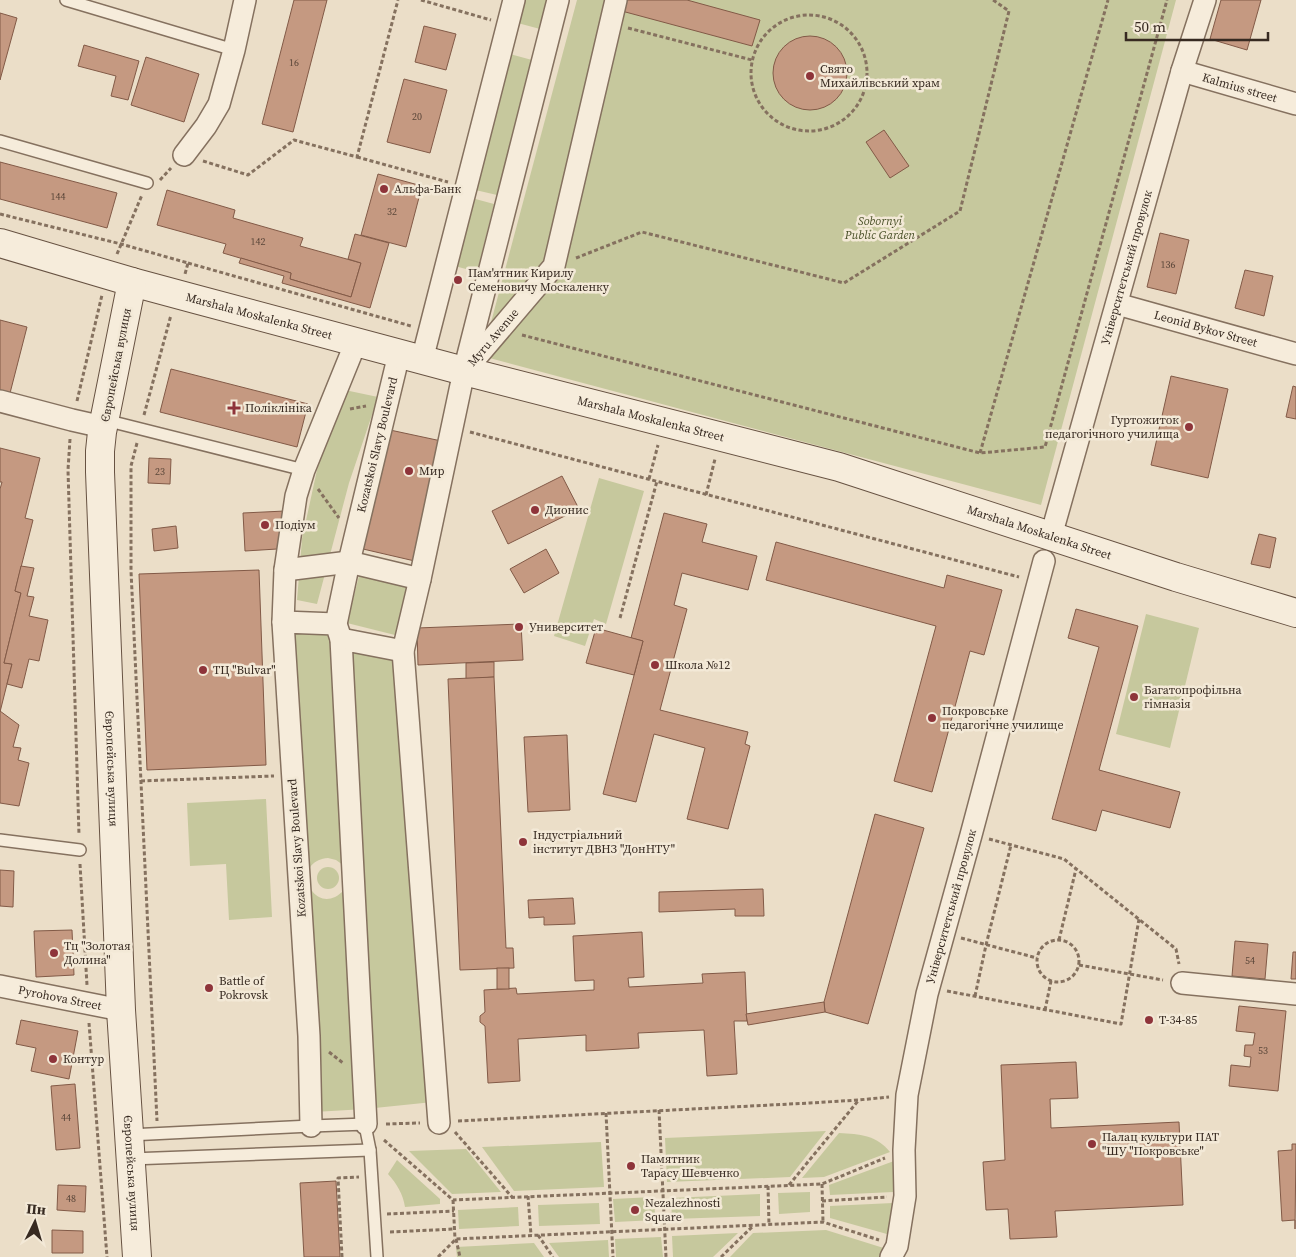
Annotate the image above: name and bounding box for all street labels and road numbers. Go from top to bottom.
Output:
street label: Kalmius street [1200,69,1279,106]
street label: Університетський провулок [1097,188,1156,346]
street label: Marshala Moskalenka Street [184,289,334,343]
street label: Myru Avenue [464,305,522,369]
street label: Європейська вулиця [97,307,135,423]
street label: Leonid Bykov Street [1152,307,1259,351]
street label: Kozatskoi Slavy Boulevard [353,375,401,514]
street label: Marshala Moskalenka Street [576,392,726,445]
street label: Marshala Moskalenka Street [965,501,1113,563]
street label: Європейська вулиця [101,710,122,827]
street label: Kozatskoi Slavy Boulevard [284,778,310,918]
street label: Університетський провулок [922,827,980,986]
street label: Pyrohova Street [17,982,103,1014]
street label: Європейська вулиця [120,1115,143,1232]

